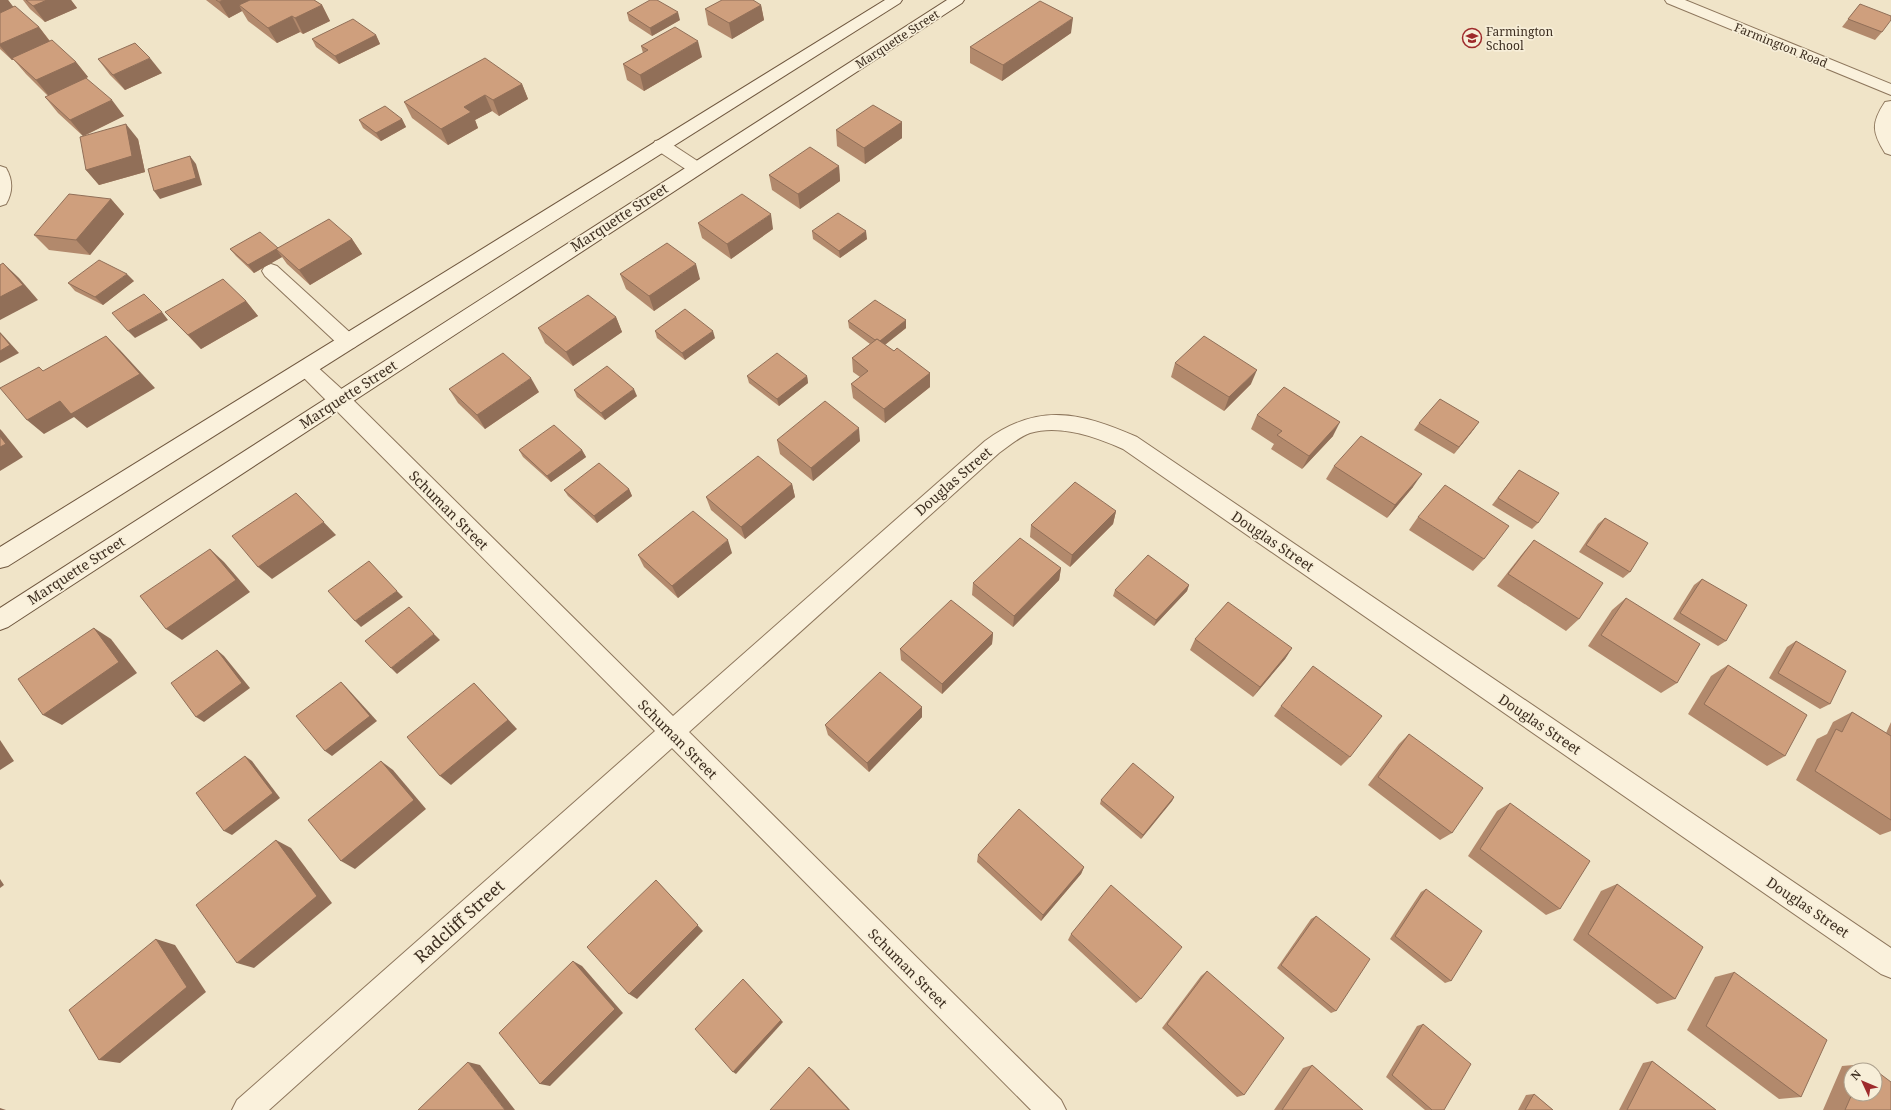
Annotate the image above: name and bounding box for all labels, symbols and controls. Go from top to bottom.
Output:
street label: Marquette Street [852,6,942,72]
street label: Farmington Road [1732,19,1831,72]
place label: Farmington School [1486,23,1554,54]
school or university icon: Farmington School [1461,27,1483,49]
street label: Marquette Street [567,178,671,256]
street label: Marquette Street [296,355,400,433]
street label: Douglas Street [911,442,995,520]
street label: Schuman Street [405,466,493,554]
street label: Douglas Street [1228,506,1318,576]
street label: Marquette Street [24,531,128,609]
street label: Douglas Street [1495,689,1585,759]
street label: Schuman Street [634,695,722,783]
street label: Douglas Street [1763,872,1853,942]
street label: Radcliff Street [409,874,509,968]
street label: Schuman Street [864,924,952,1012]
north arrow [1843,1062,1883,1102]
text: N [1847,1066,1864,1083]

